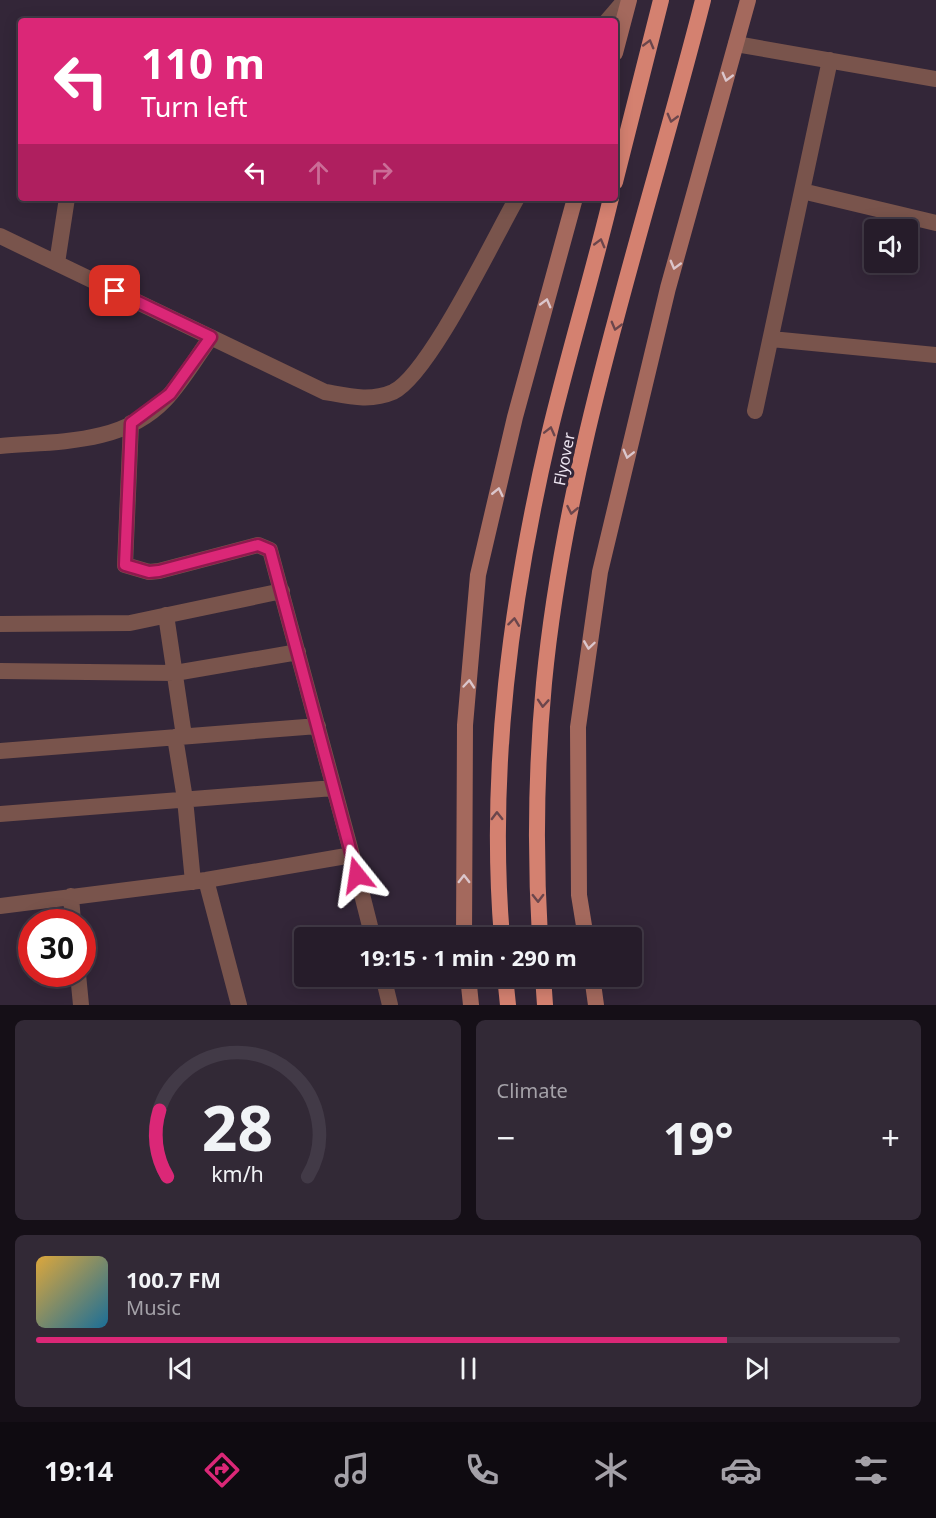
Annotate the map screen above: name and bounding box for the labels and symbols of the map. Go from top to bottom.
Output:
one-way arrow [642,39,655,49]
one-way arrow [721,71,734,81]
one-way arrow [667,112,679,122]
one-way arrow [592,239,605,249]
one-way arrow [669,259,682,269]
pin [89,265,140,316]
one-way arrow [539,298,552,308]
one-way arrow [611,320,623,331]
one-way arrow [543,426,556,436]
street label: Flyover [548,430,580,487]
one-way arrow [623,449,636,459]
one-way arrow [490,487,503,497]
one-way arrow [566,505,579,515]
one-way arrow [507,617,520,627]
one-way arrow [584,640,596,649]
one-way arrow [462,680,475,689]
one-way arrow [536,699,549,708]
one-way arrow [491,812,503,821]
position arrow [325,843,389,907]
one-way arrow [458,875,470,884]
one-way arrow [532,893,544,902]
speed limit sign: 30 [18,909,96,987]

